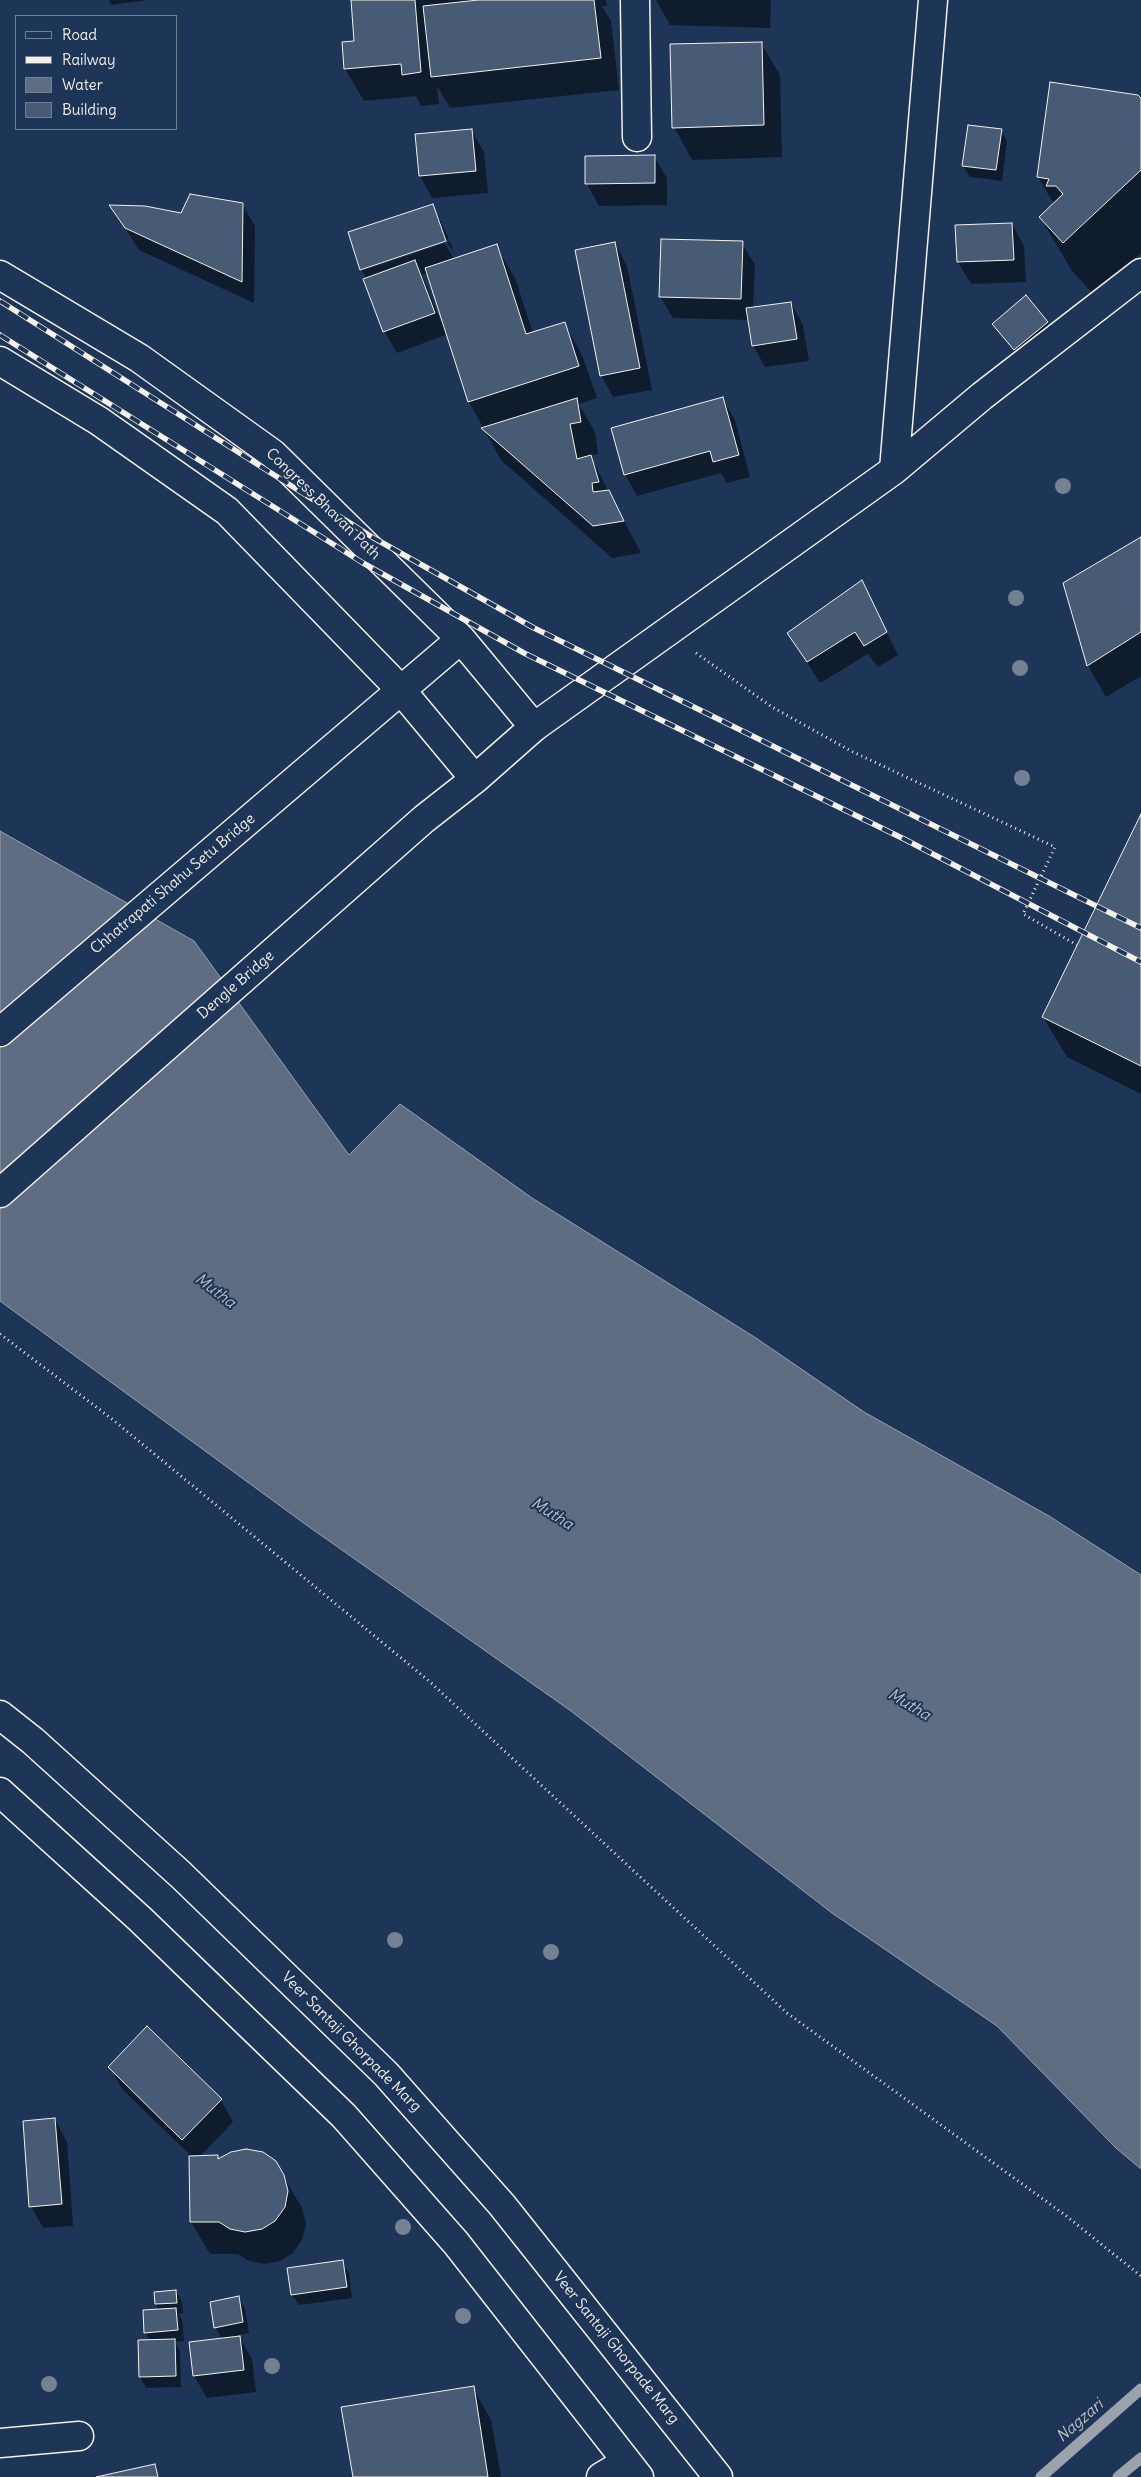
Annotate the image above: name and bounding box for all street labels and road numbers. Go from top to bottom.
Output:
street label: Congress Bhavan Path [262,445,384,563]
street label: Chhatrapati Shahu Setu Bridge [87,810,259,958]
street label: Dengle Bridge [194,947,278,1023]
street label: Veer Santaji Ghorpade Marg [277,1968,425,2116]
street label: Veer Santaji Ghorpade Marg [549,2268,683,2428]

